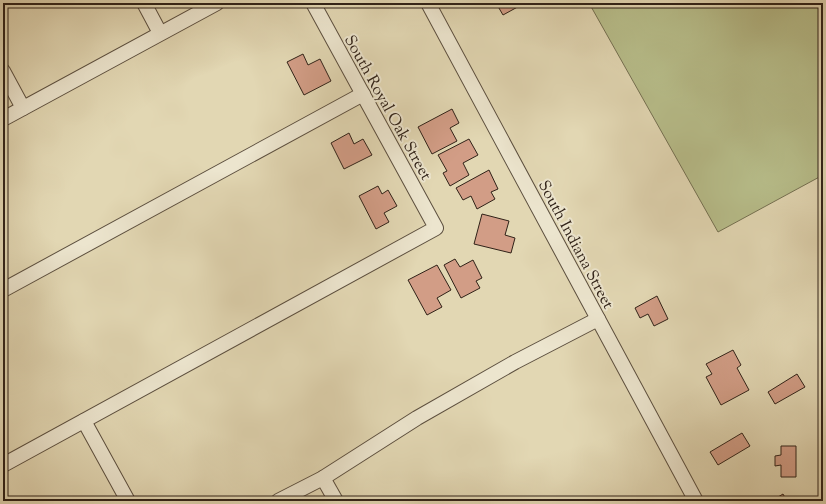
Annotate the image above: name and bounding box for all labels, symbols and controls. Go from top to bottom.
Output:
street label: South Royal Oak Street [337,31,437,185]
street label: South Indiana Street [531,177,619,314]

